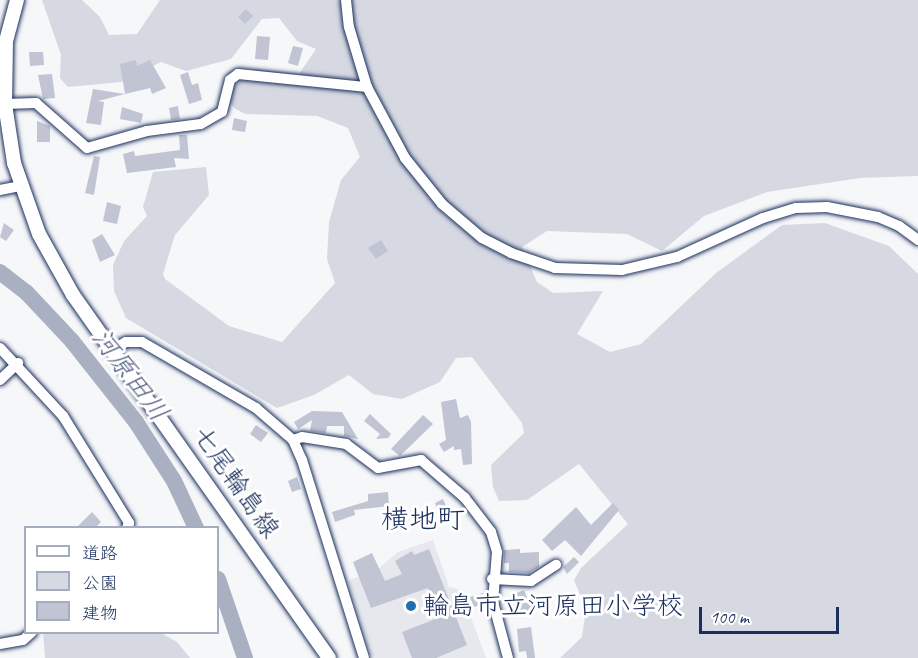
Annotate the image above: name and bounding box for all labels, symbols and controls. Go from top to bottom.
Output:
water label: 河原田川 [85,322,175,428]
street label: 七尾輪島線 [186,420,286,544]
district label: 横地町 [381,502,465,536]
legend [24,526,219,634]
text: 道路 [82,542,118,564]
text: 公園 [82,572,118,594]
place label: 輪島市立河原田小学校 [423,590,683,622]
scale bar [702,595,842,633]
marker: 輪島市立河原田小学校 [404,599,418,613]
text: 建物 [82,602,118,624]
text: 100 m [710,606,749,628]

